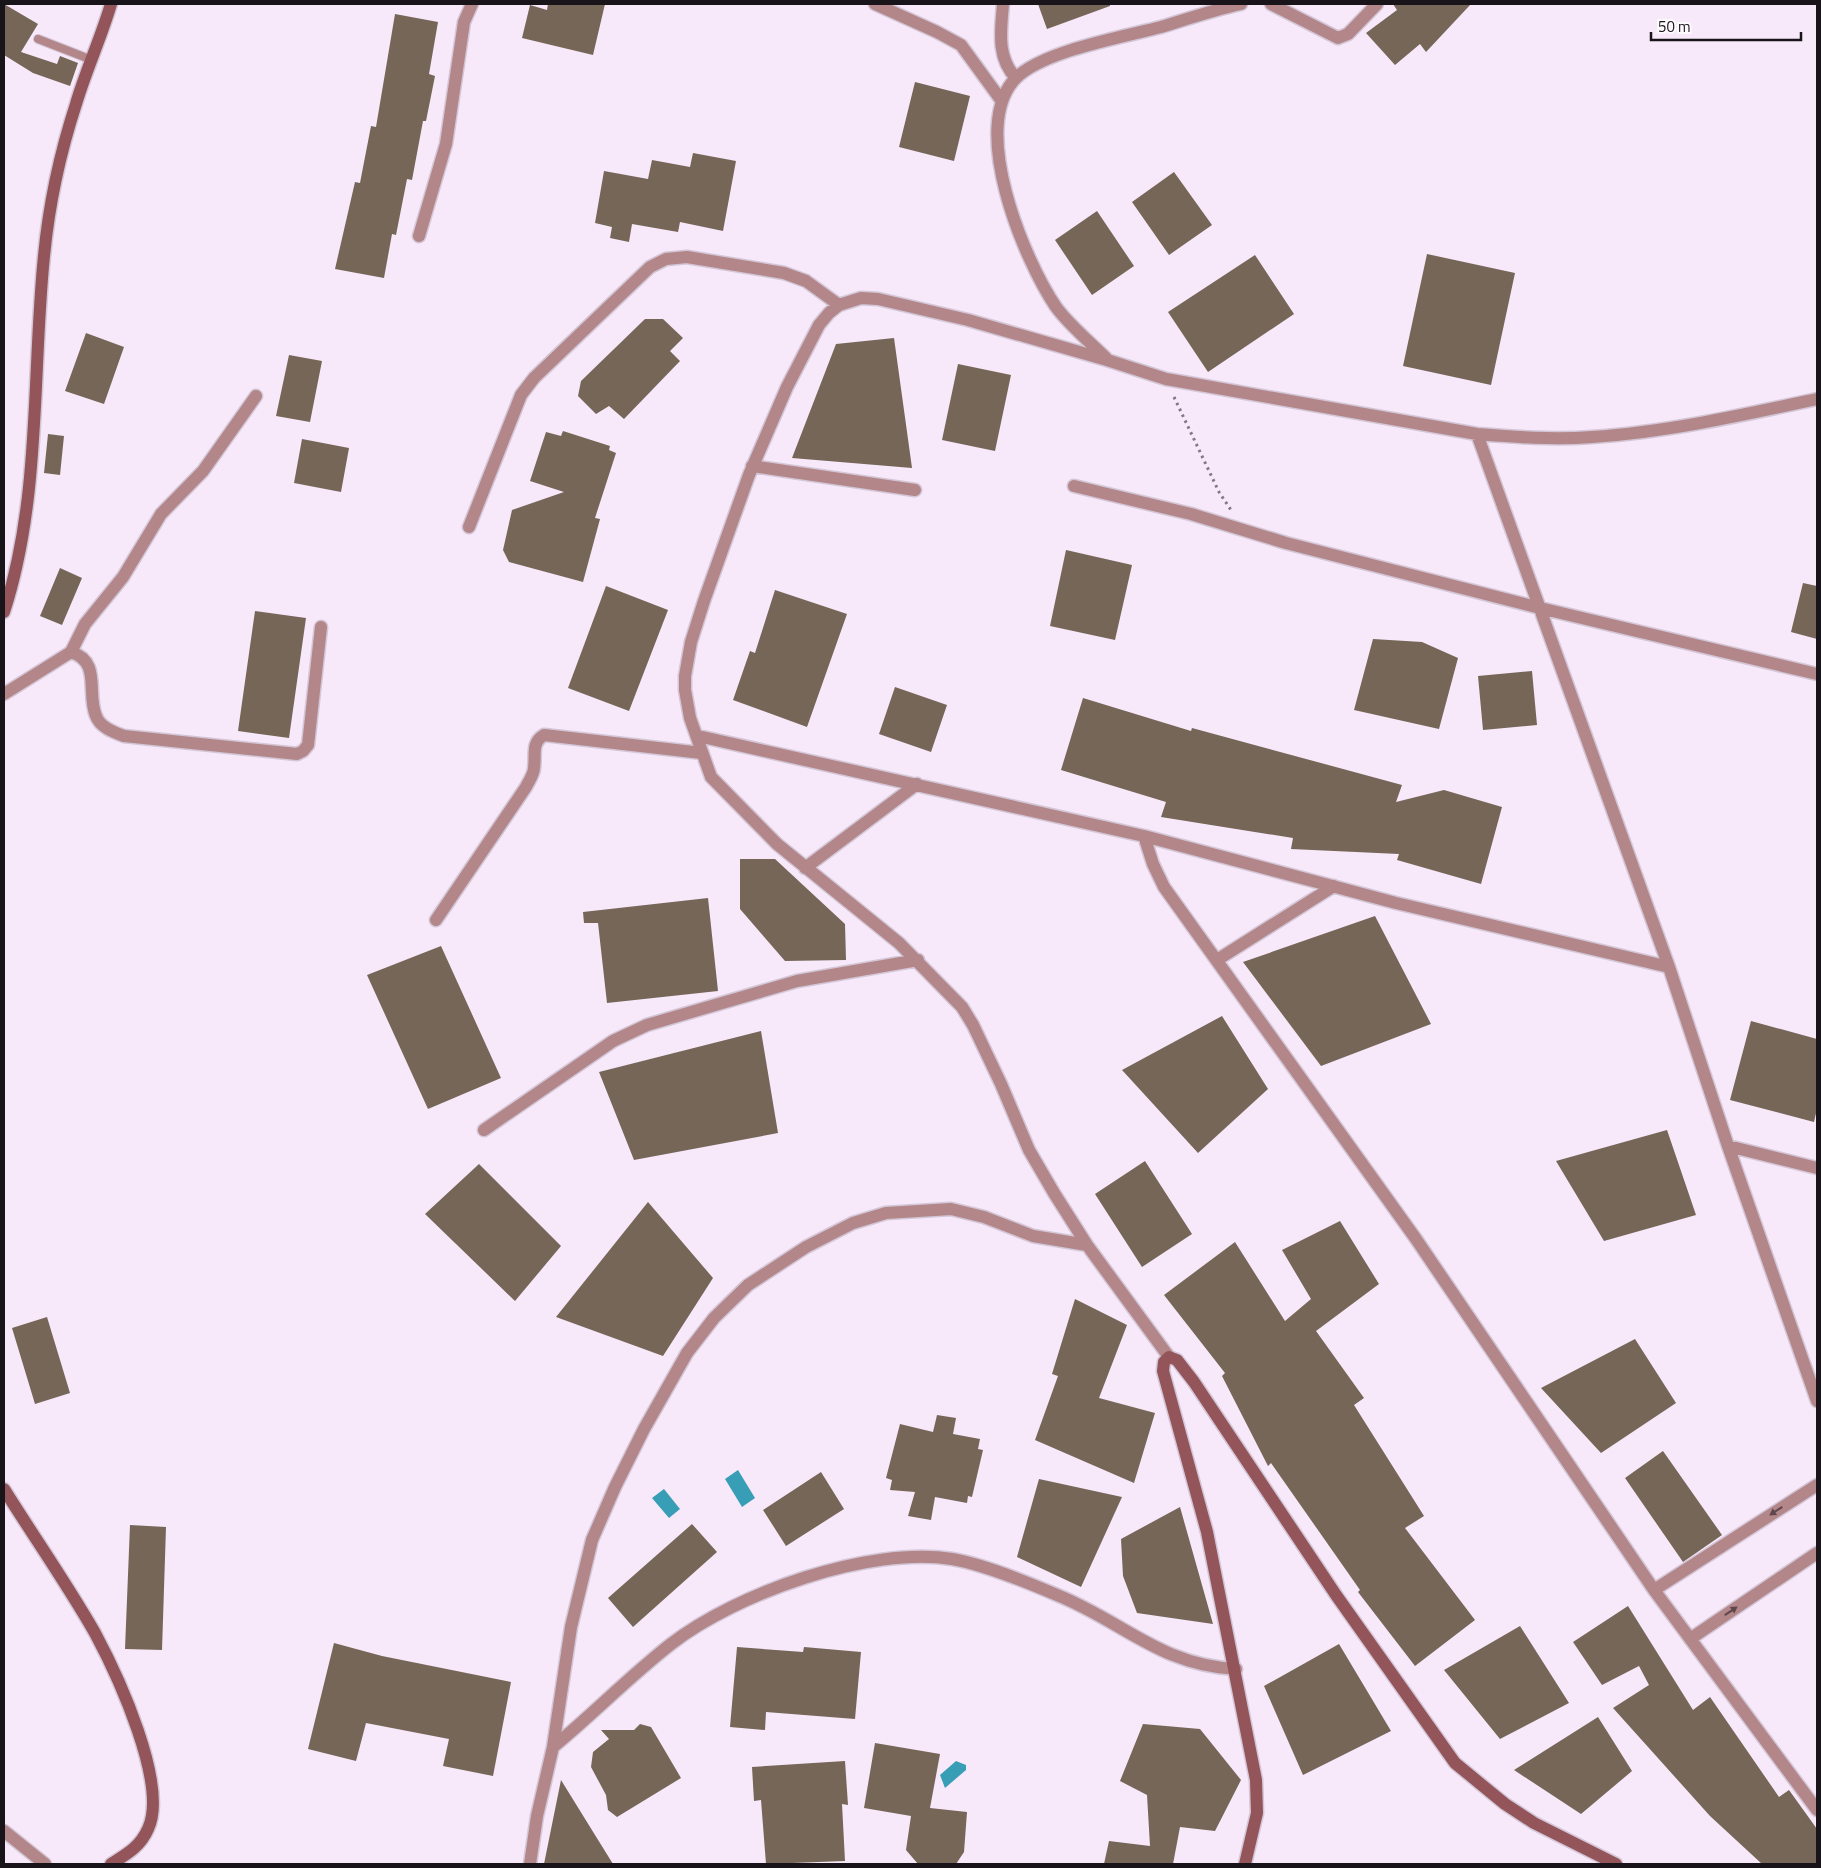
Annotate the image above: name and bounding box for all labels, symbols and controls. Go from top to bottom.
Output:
scale bar [1651,10,1801,42]
text: 50 m [1658,15,1691,38]
one-way arrow [1770,1506,1783,1516]
one-way arrow [1724,1606,1737,1616]

